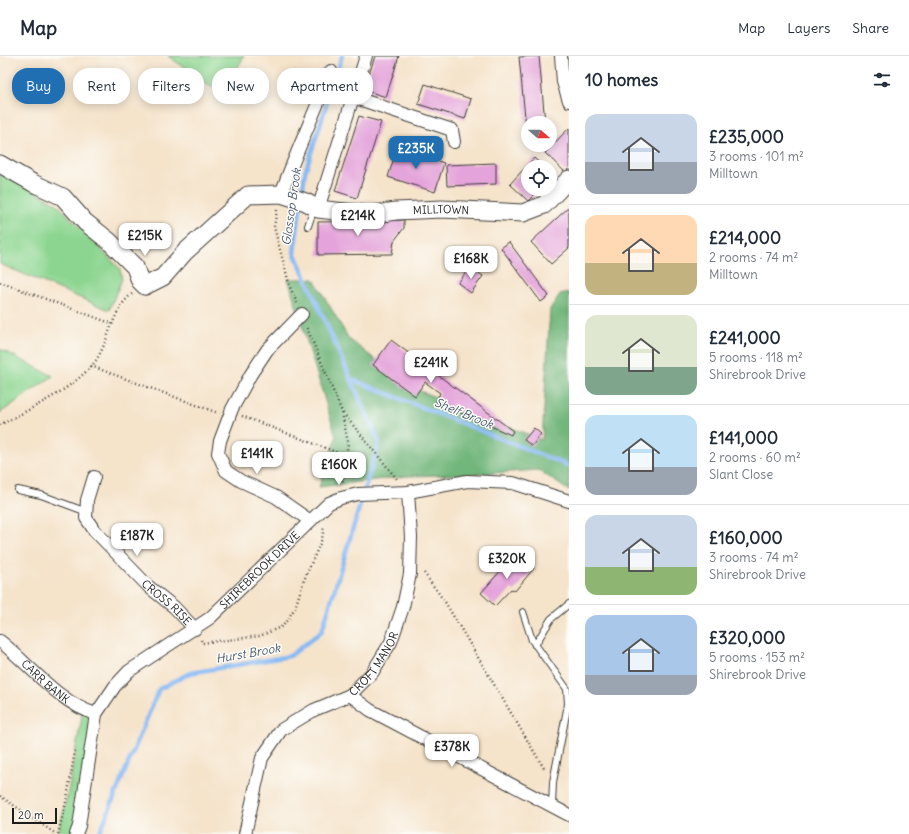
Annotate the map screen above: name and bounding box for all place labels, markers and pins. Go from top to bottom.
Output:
pin: £235K [388,136,444,170]
pin: £214K [330,203,386,237]
pin: £215K [117,223,173,257]
pin: £168K [443,246,499,280]
pin: £241K [403,350,459,384]
pin: £141K [229,441,285,475]
pin: £160K [311,452,367,486]
pin: £187K [109,523,165,557]
pin: £320K [479,546,535,580]
pin: £378K [424,734,480,768]

